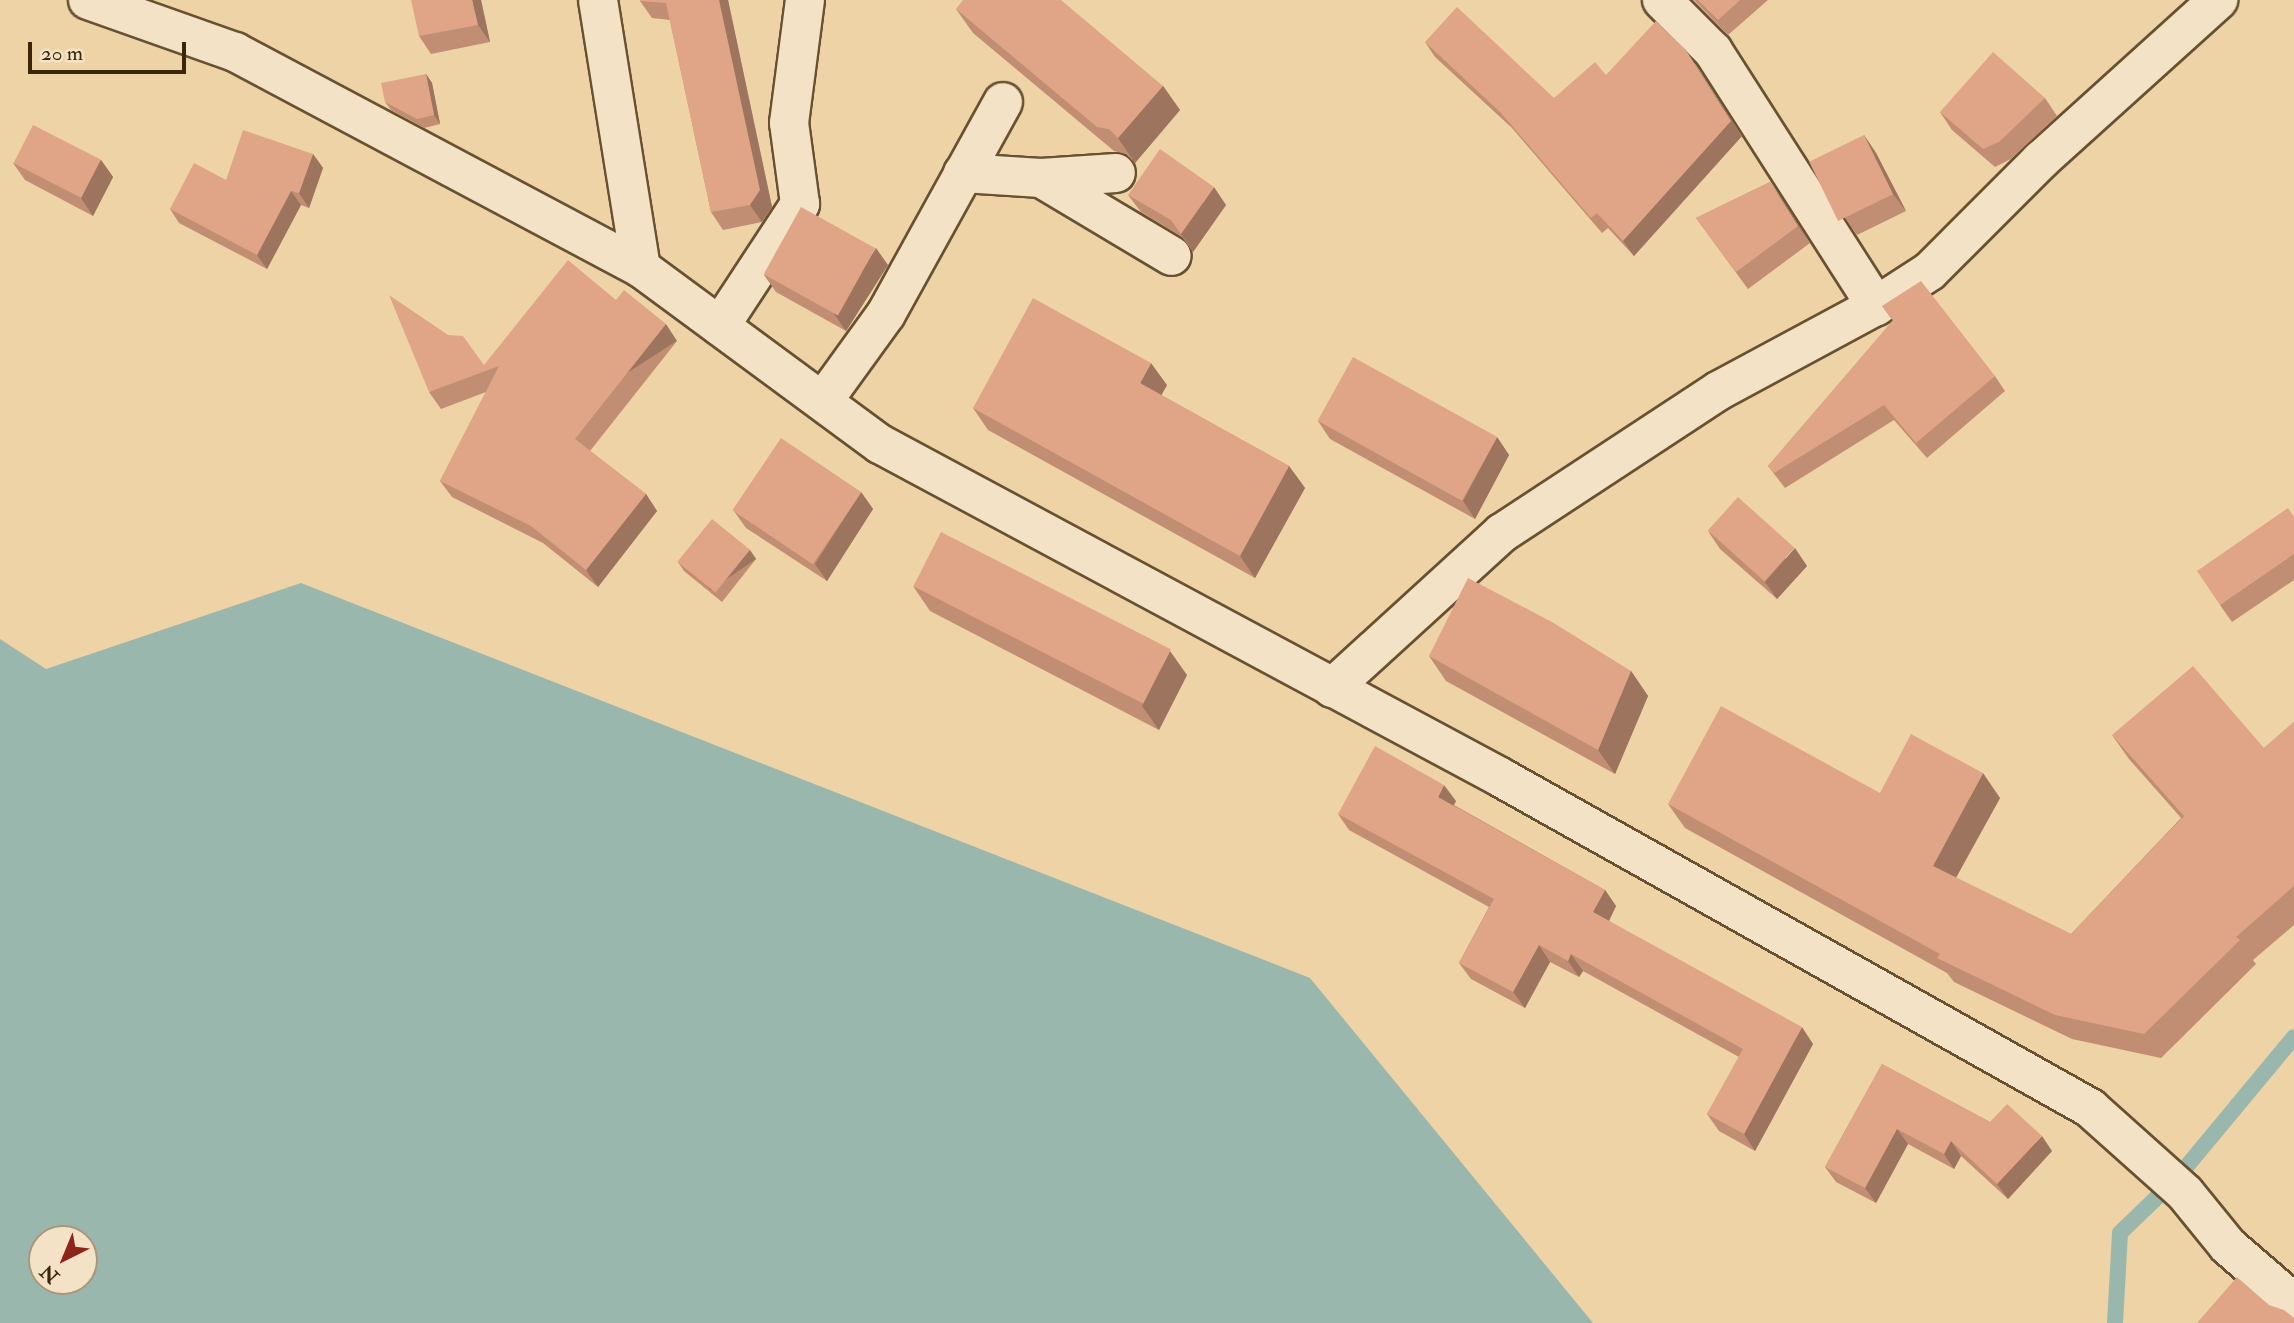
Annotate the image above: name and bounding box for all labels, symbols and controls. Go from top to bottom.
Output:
scale bar [32,28,189,72]
text: 20 m [41,40,83,67]
north arrow [28,1225,98,1295]
text: N [36,1259,64,1288]

